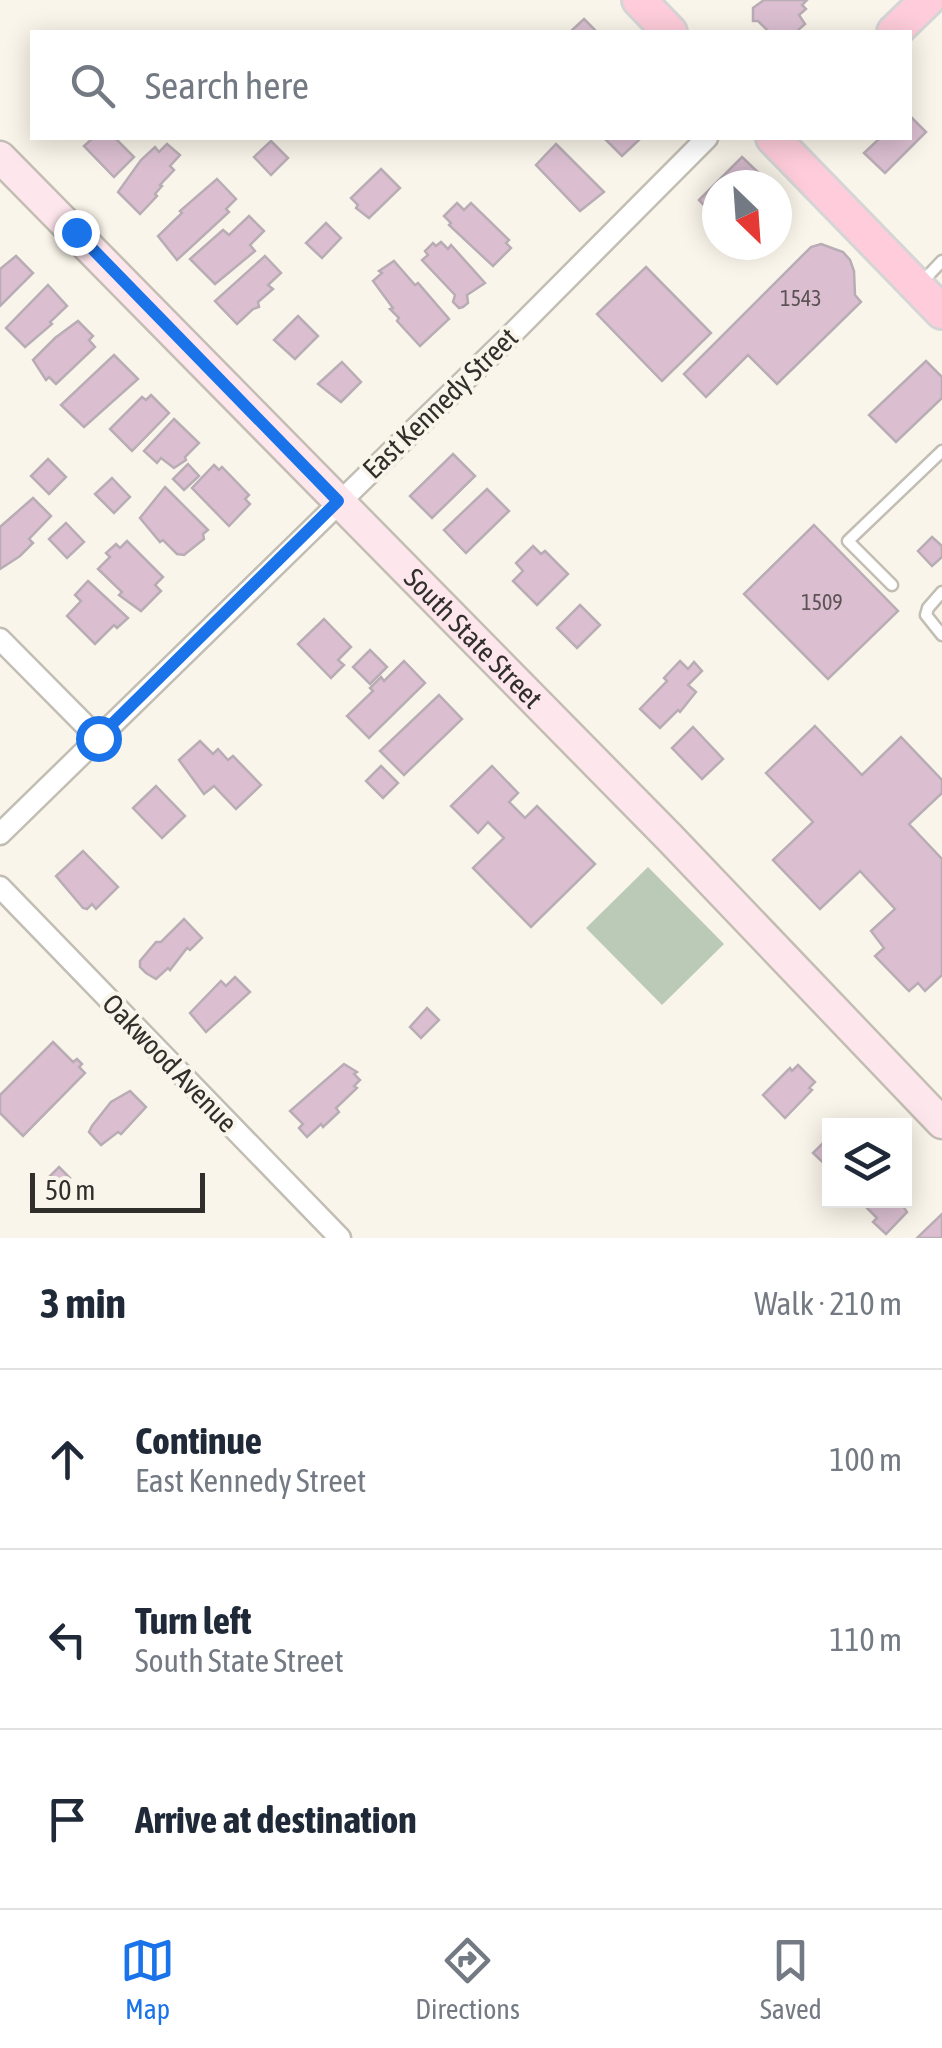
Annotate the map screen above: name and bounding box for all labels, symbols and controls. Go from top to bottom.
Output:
search box [30,30,912,140]
icon: search [65,58,120,113]
text: Search here [145,64,309,107]
north arrow [702,170,792,260]
route end [54,210,100,256]
house number: 1543 [780,285,822,311]
street label: East Kennedy Street [356,321,524,485]
street label: South State Street [398,562,549,715]
house number: 1509 [801,589,843,615]
route start [76,716,122,762]
street label: Oakwood Avenue [96,987,244,1139]
map controls [822,1118,912,1208]
button: layers [822,1118,912,1208]
scale bar [30,1168,205,1212]
text: 50 m [45,1174,95,1206]
text: 3 min [40,1279,126,1327]
text: Walk · 210 m [754,1285,902,1322]
text: Continue [135,1419,262,1462]
icon: ahead [40,1432,95,1487]
text: 100 m [829,1441,902,1478]
text: East Kennedy Street [135,1462,366,1499]
text: Turn left [135,1599,251,1642]
icon: left [40,1612,95,1667]
text: 110 m [829,1621,902,1658]
text: South State Street [135,1642,344,1679]
icon: arrive [40,1792,95,1847]
text: Arrive at destination [135,1798,417,1841]
tab: Map [120,1933,175,2025]
tab: Directions [415,1933,520,2025]
tab: Saved [760,1933,822,2025]

